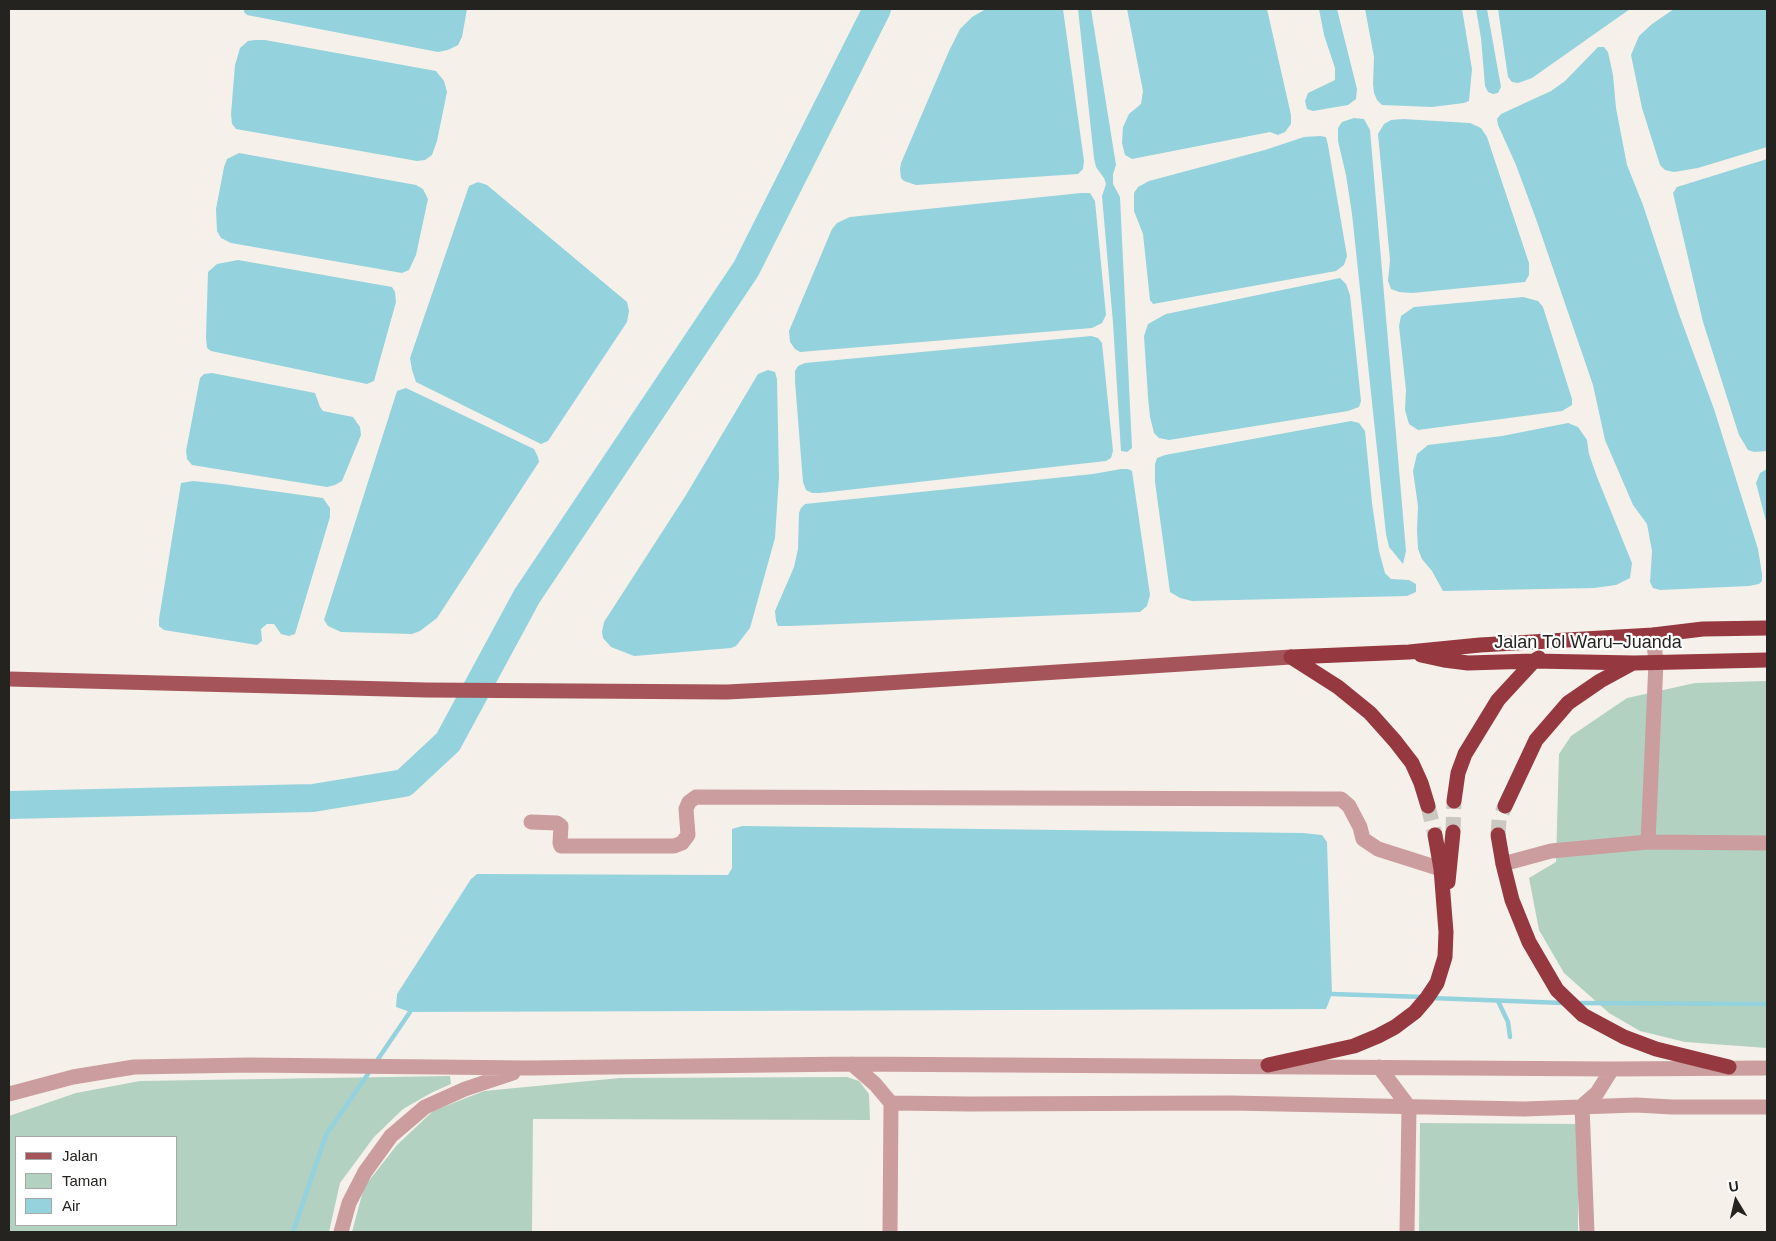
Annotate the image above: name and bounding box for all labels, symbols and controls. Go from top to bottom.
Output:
street label: Jalan Tol Waru–Juanda [1494,632,1682,654]
legend [15,1136,178,1226]
text: Jalan [62,1147,98,1164]
text: Taman [62,1172,107,1189]
north arrow [1711,1176,1761,1226]
text: U [1727,1177,1740,1195]
text: Air [62,1197,80,1214]

